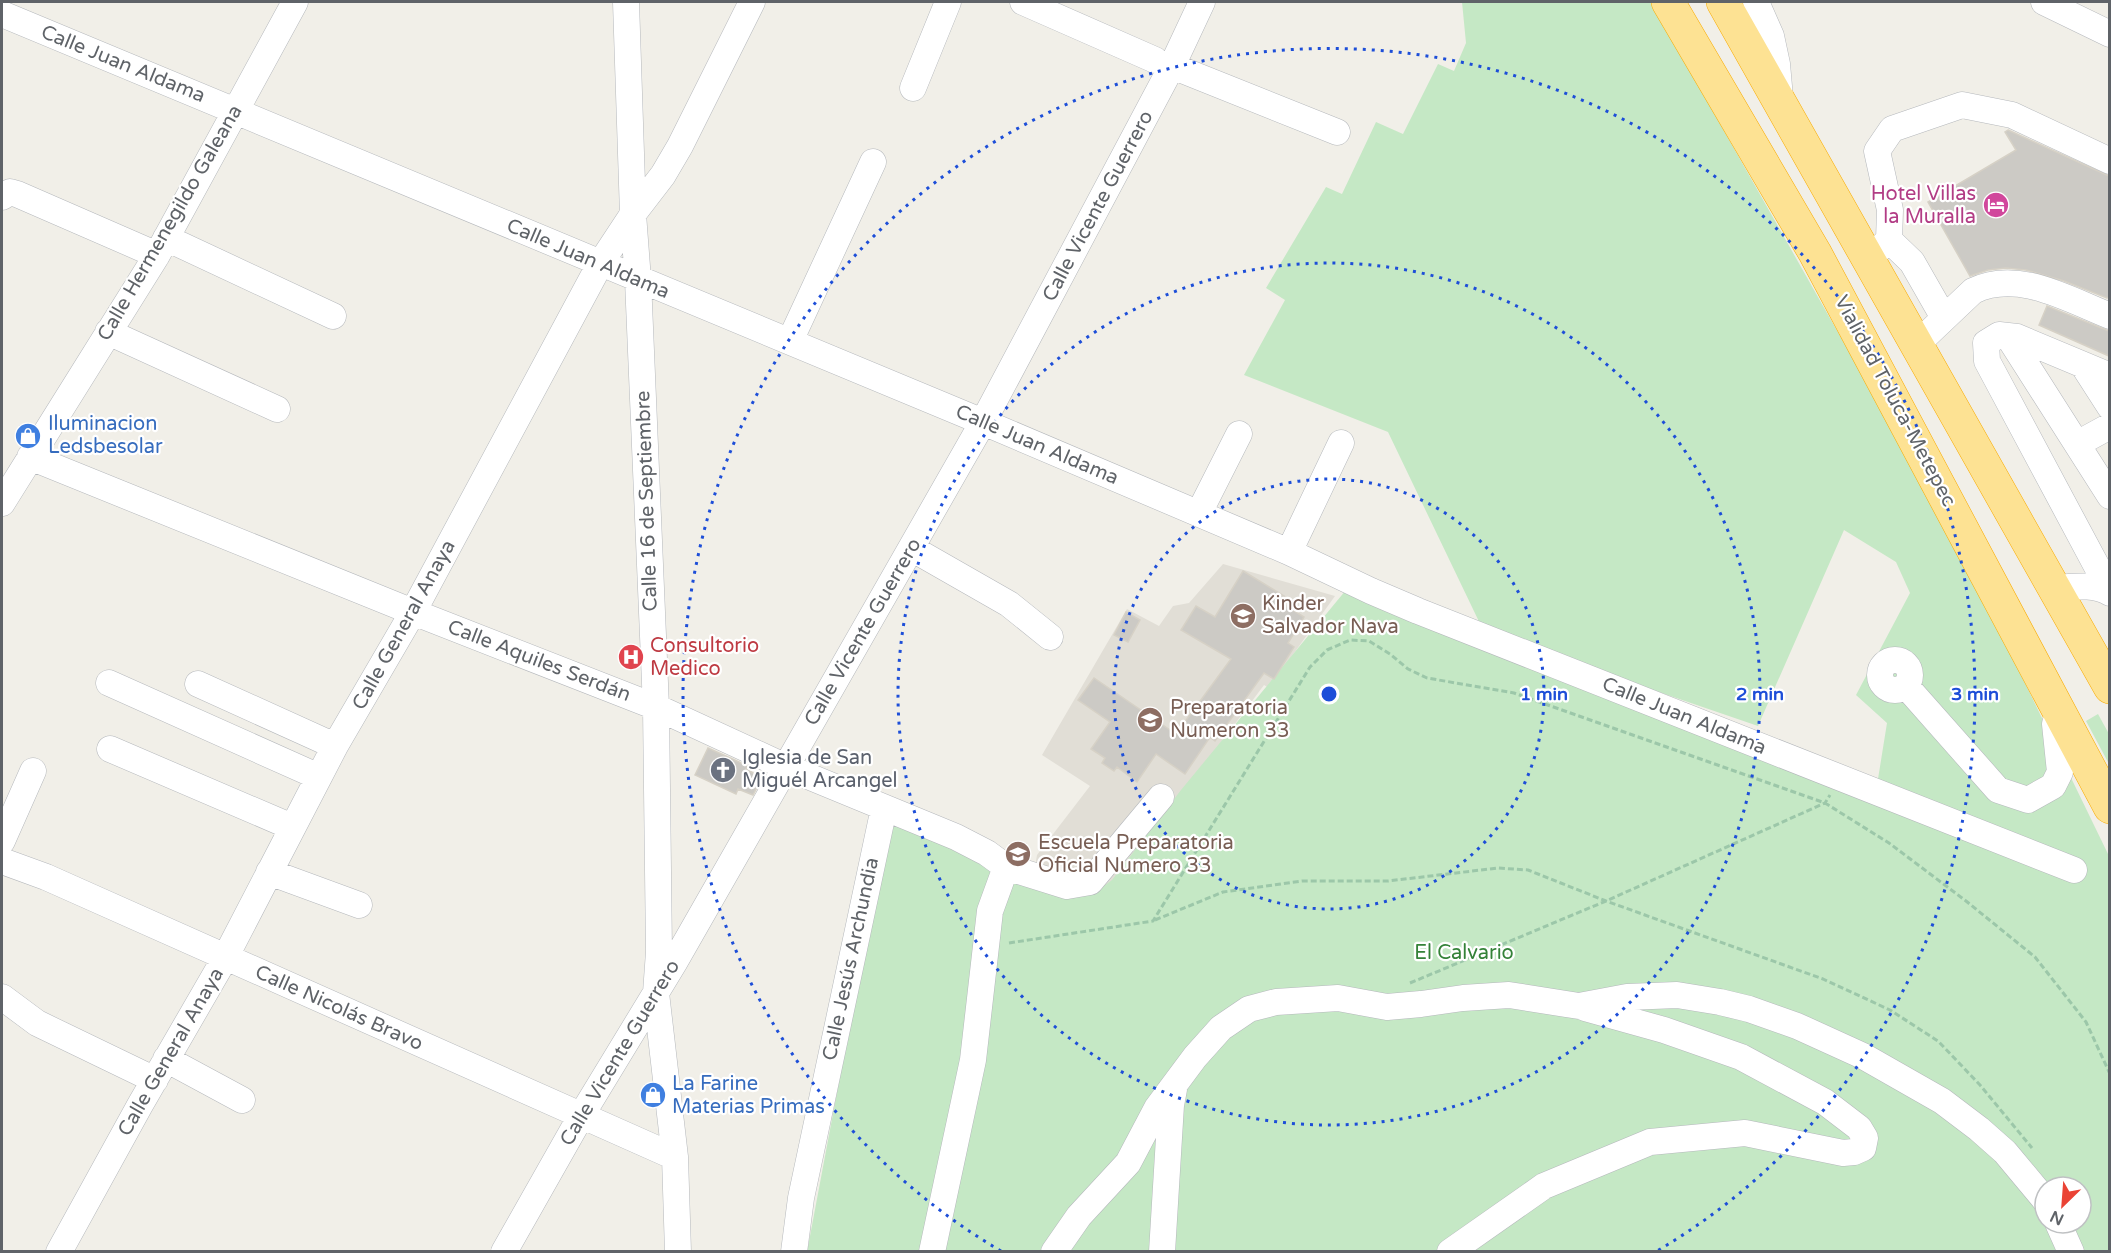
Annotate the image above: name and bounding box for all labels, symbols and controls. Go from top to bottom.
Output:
street label: Calle Juan Aldama [37,20,209,108]
street label: Calle Hermenegildo Galeana [92,101,248,345]
street label: Calle Vicente Guerrero [1037,106,1159,306]
place label: Hotel Villas la Muralla [1871,182,1976,229]
hotel icon: Hotel Villas la Muralla [1981,190,2011,220]
street label: Calle Juan Aldama [503,214,673,304]
street label: Vialidad Toluca-Metepec [1829,291,1961,511]
street label: Calle 16 de Septiembre [631,390,663,612]
street label: Calle Juan Aldama [952,400,1122,490]
place label: Iluminacion Ledsbesolar [48,412,163,459]
shop icon: Iluminacion Ledsbesolar [13,421,43,451]
street label: Calle Vicente Guerrero [799,534,927,730]
street label: Calle General Anaya [347,536,461,714]
place label: Kinder Salvador Nava [1262,592,1399,639]
school or university icon: Kinder Salvador Nava [1228,601,1258,631]
street label: Calle Aquiles Serdán [444,615,634,707]
place label: Consultorio Medico [650,634,759,681]
hospital icon: Consultorio Medico [616,642,646,672]
street label: Calle Juan Aldama [1598,672,1770,760]
text: 1 min [1520,683,1568,705]
text: 2 min [1736,683,1784,705]
text: 3 min [1951,683,1999,705]
centre of rings [1319,684,1339,704]
place label: Preparatoria Numeron 33 [1170,696,1290,743]
school or university icon: Preparatoria Numeron 33 [1135,705,1165,735]
place label: Iglesia de San Miguél Arcangel [742,746,898,793]
church icon: Iglesia de San Miguél Arcangel [708,755,738,785]
place label: Escuela Preparatoria Oficial Numero 33 [1038,831,1234,878]
school or university icon: Escuela Preparatoria Oficial Numero 33 [1003,839,1033,869]
street label: Calle Jesús Archundia [818,855,884,1063]
park label: El Calvario [1414,941,1514,965]
street label: Calle Vicente Guerrero [555,956,685,1150]
street label: Calle Nicolás Bravo [251,960,427,1056]
street label: Calle General Anaya [113,963,229,1141]
place label: La Farine Materias Primas [672,1072,825,1119]
shop icon: La Farine Materias Primas [638,1080,668,1110]
north arrow [2033,1175,2093,1235]
text: N [2047,1206,2067,1229]

